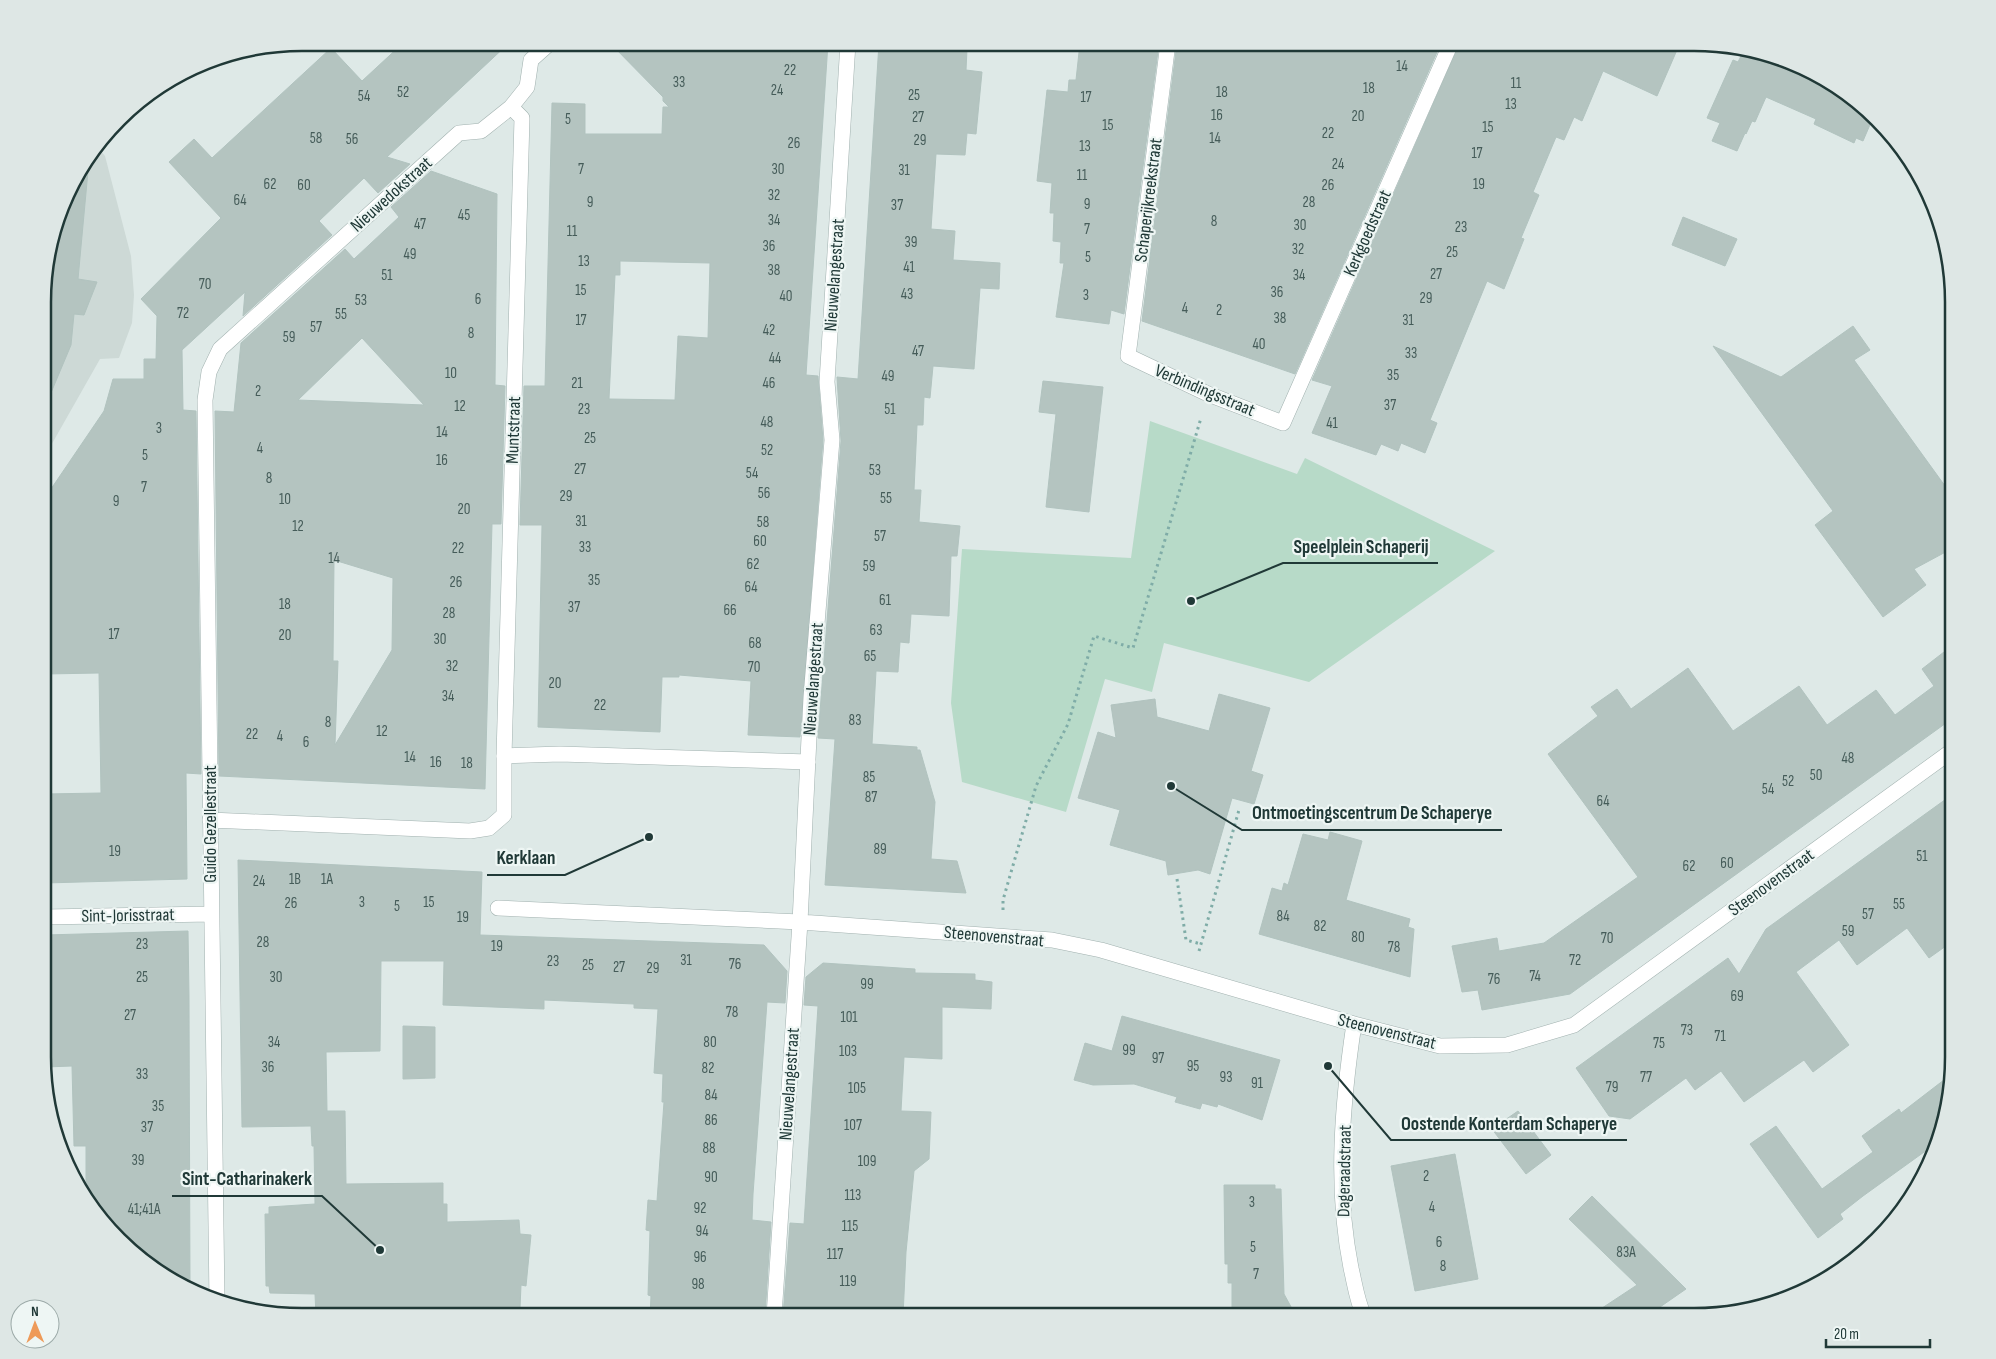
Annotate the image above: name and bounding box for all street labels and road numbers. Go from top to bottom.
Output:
street label: Schaperijkreekstraat [1130,136,1167,263]
street label: Nieuwedokstraat [346,152,437,236]
street label: Kerkgoedstraat [1339,186,1396,280]
street label: Nieuwelangestraat [820,217,849,332]
street label: Verbindingsstraat [1152,360,1258,421]
street label: Muntstraat [502,395,525,464]
street label: Nieuwelangestraat [799,621,828,736]
street label: Guido Gezellestraat [200,765,221,883]
street label: Steenovenstraat [1724,844,1819,920]
street label: Sint-Jorisstraat [81,904,175,927]
street label: Steenovenstraat [943,922,1045,951]
street label: Steenovenstraat [1336,1009,1439,1054]
street label: Nieuwelangestraat [775,1026,804,1141]
street label: Dageraadstraat [1333,1124,1356,1217]

